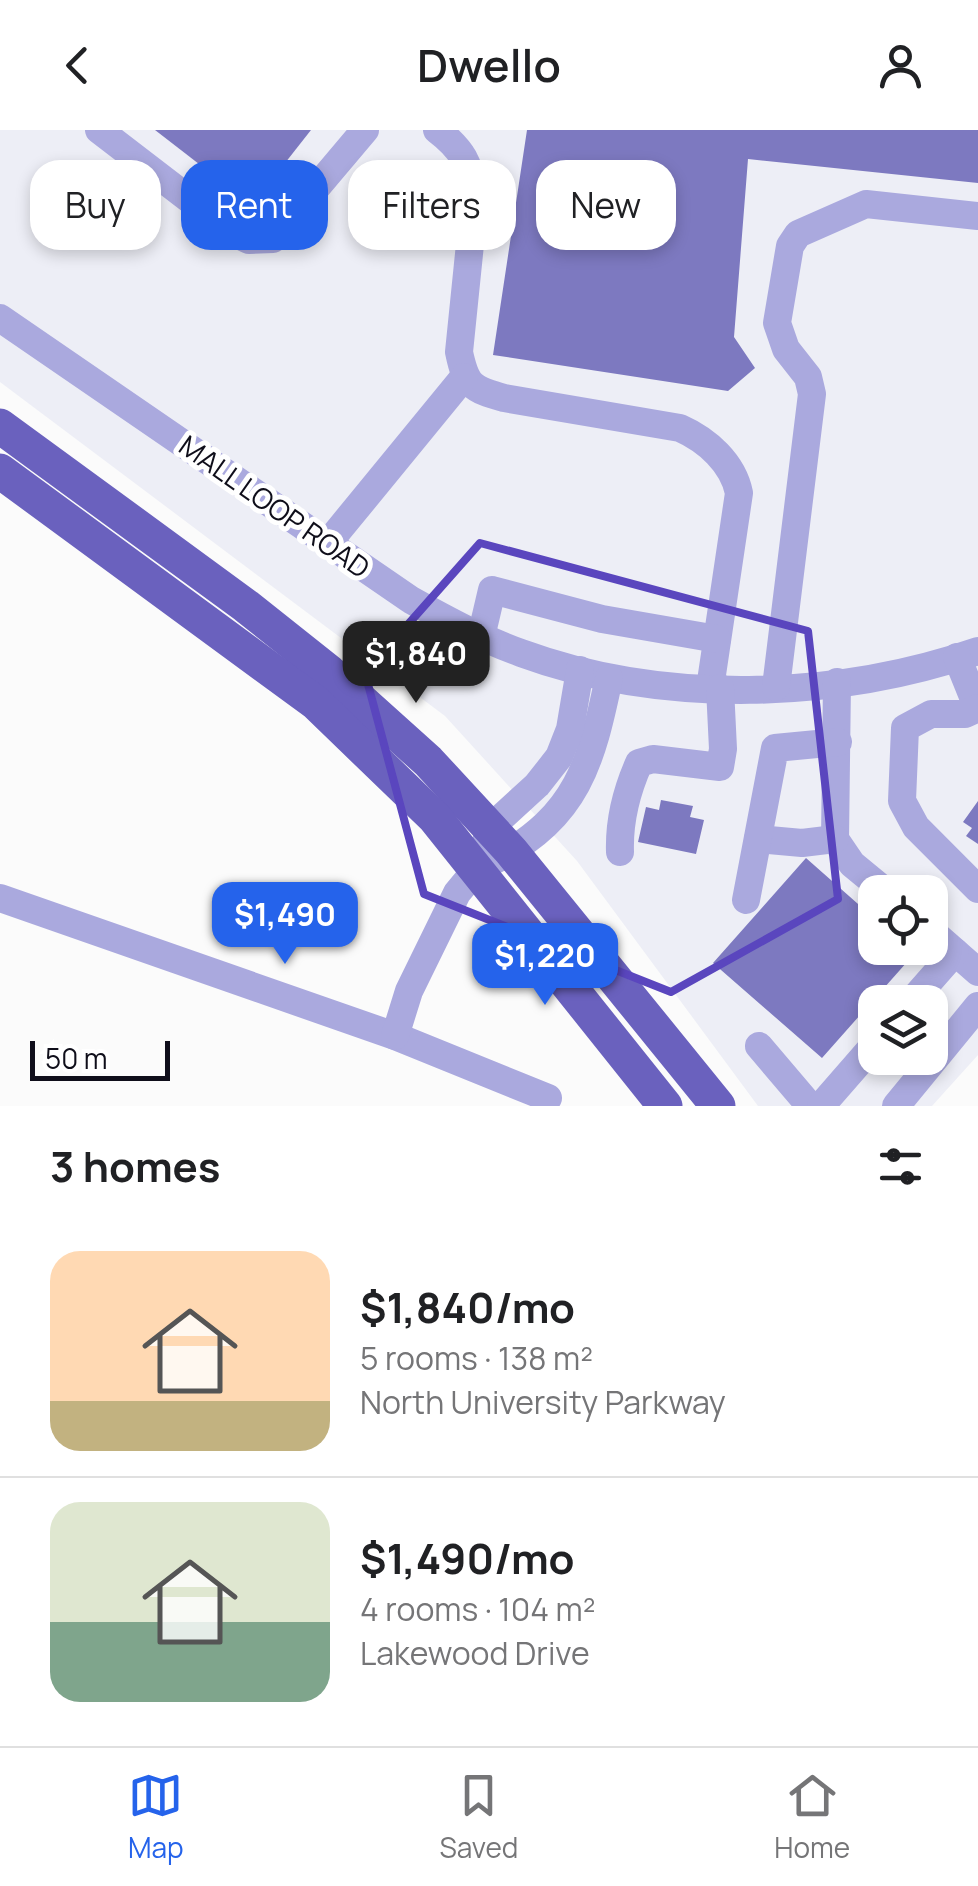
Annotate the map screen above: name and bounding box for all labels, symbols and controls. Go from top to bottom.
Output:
text: Dwello [417,34,561,96]
icon: back [50,38,105,93]
icon: person [873,38,928,93]
chip: Buy [30,160,161,250]
chip: Rent [181,160,328,250]
chip: Filters [348,160,516,250]
chip: New [536,160,676,250]
street label: MALL LOOP ROAD [172,426,378,586]
pin: $1,840 [335,621,497,706]
text: $1,840 [365,631,467,675]
map controls [858,875,948,1075]
button: locate [858,875,948,965]
pin: $1,490 [204,882,366,967]
text: $1,490 [234,892,336,936]
pin: $1,220 [464,923,626,1008]
text: $1,220 [494,933,596,977]
button: layers [858,985,948,1075]
scale bar [30,1036,170,1080]
text: 50 m [45,1039,108,1077]
text: 3 homes [50,1137,220,1195]
icon: filters [873,1139,928,1194]
text: $1,840/mo [360,1278,575,1336]
icon: home [130,1291,250,1411]
text: 5 rooms · 138 m² [360,1336,593,1380]
text: North University Parkway [360,1380,726,1424]
text: $1,490/mo [360,1529,574,1587]
icon: home [130,1542,250,1662]
text: 4 rooms · 104 m² [360,1587,596,1631]
text: Lakewood Drive [360,1631,590,1675]
tab: Map [128,1768,184,1866]
tab: Saved [440,1768,518,1866]
tab: Home [774,1768,850,1866]

